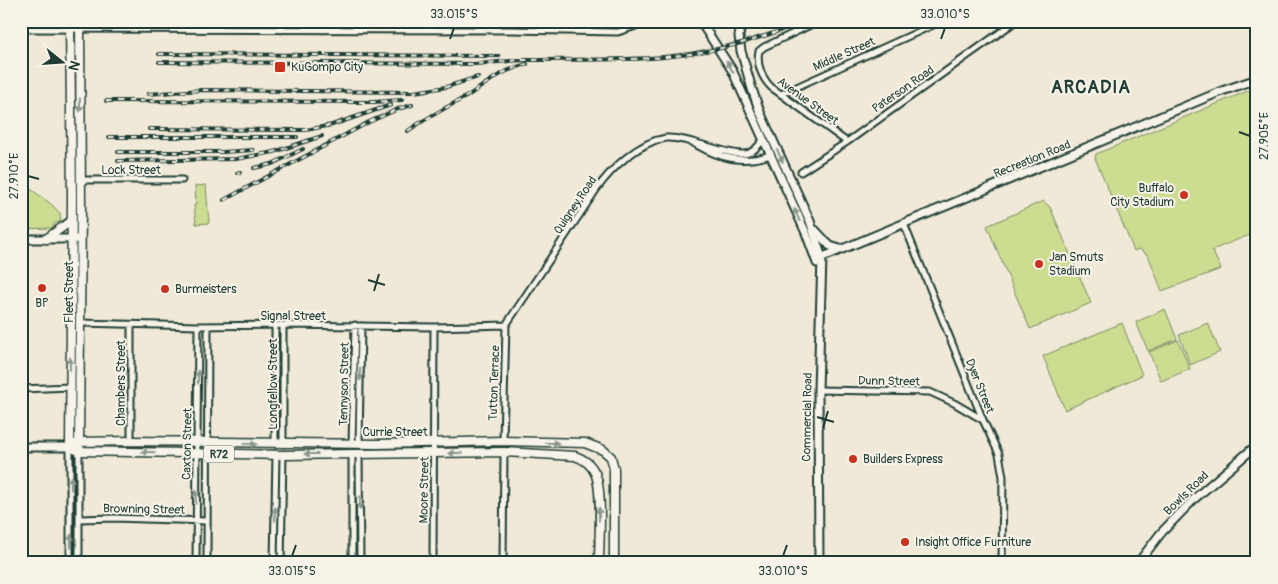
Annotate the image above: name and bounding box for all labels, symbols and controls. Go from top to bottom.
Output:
text: 33.015°S [430,7,478,22]
text: 33.010°S [920,7,970,22]
street label: Middle Street [811,34,878,75]
north arrow [38,38,88,88]
text: N [64,59,83,73]
marker: KuGompo City [273,60,287,74]
place label: KuGompo City [291,60,363,75]
one-way arrow [726,60,734,75]
street label: Paterson Road [869,62,937,116]
street label: Avenue Street [774,74,841,129]
district label: ARCADIA [1051,76,1131,99]
one-way arrow [76,97,84,113]
text: 27.905°E [1257,112,1272,160]
street label: Recreation Road [992,137,1073,182]
one-way arrow [776,149,784,163]
text: 27.910°E [7,153,22,199]
street label: Lock Street [101,163,161,178]
street label: Quigney Road [551,173,600,237]
place label: Buffalo City Stadium [1110,181,1175,210]
marker: Buffalo City Stadium [1178,189,1190,201]
one-way arrow [793,208,801,222]
place label: Jan Smuts Stadium [1049,250,1104,279]
marker: Jan Smuts Stadium [1033,258,1045,270]
street label: Fleet Street [62,261,77,323]
marker: BP [36,282,48,294]
place label: Burmeisters [175,282,237,297]
marker: Burmeisters [159,283,171,295]
place label: BP [35,296,49,311]
street label: Signal Street [260,309,326,324]
street label: Longfellow Street [266,338,281,430]
street label: Chambers Street [114,340,129,426]
street label: Tennyson Street [336,342,353,426]
street label: Tutton Terrace [486,345,503,421]
one-way arrow [66,355,74,371]
street label: Dyer Street [962,357,997,416]
one-way arrow [356,367,364,383]
one-way arrow [194,368,202,384]
street label: Commercial Road [799,372,816,462]
street label: Dunn Street [858,373,920,390]
street label: Caxton Street [179,408,196,480]
street label: Currie Street [362,425,428,440]
one-way arrow [544,439,560,447]
one-way arrow [242,440,258,448]
road number: R72 [204,446,234,462]
one-way arrow [140,448,156,456]
one-way arrow [447,449,463,457]
one-way arrow [302,450,318,458]
place label: Builders Express [863,452,944,467]
marker: Builders Express [847,453,859,465]
street label: Moore Street [416,456,433,523]
street label: Bowls Road [1161,468,1212,519]
one-way arrow [67,475,75,491]
one-way arrow [192,488,200,504]
one-way arrow [356,495,364,511]
street label: Browning Street [103,501,185,518]
one-way arrow [271,506,279,522]
one-way arrow [595,506,603,522]
one-way arrow [67,532,75,548]
place label: Insight Office Furniture [915,535,1031,550]
marker: Insight Office Furniture [899,536,911,548]
text: 33.015°S [268,564,316,579]
text: 33.010°S [758,564,808,579]

